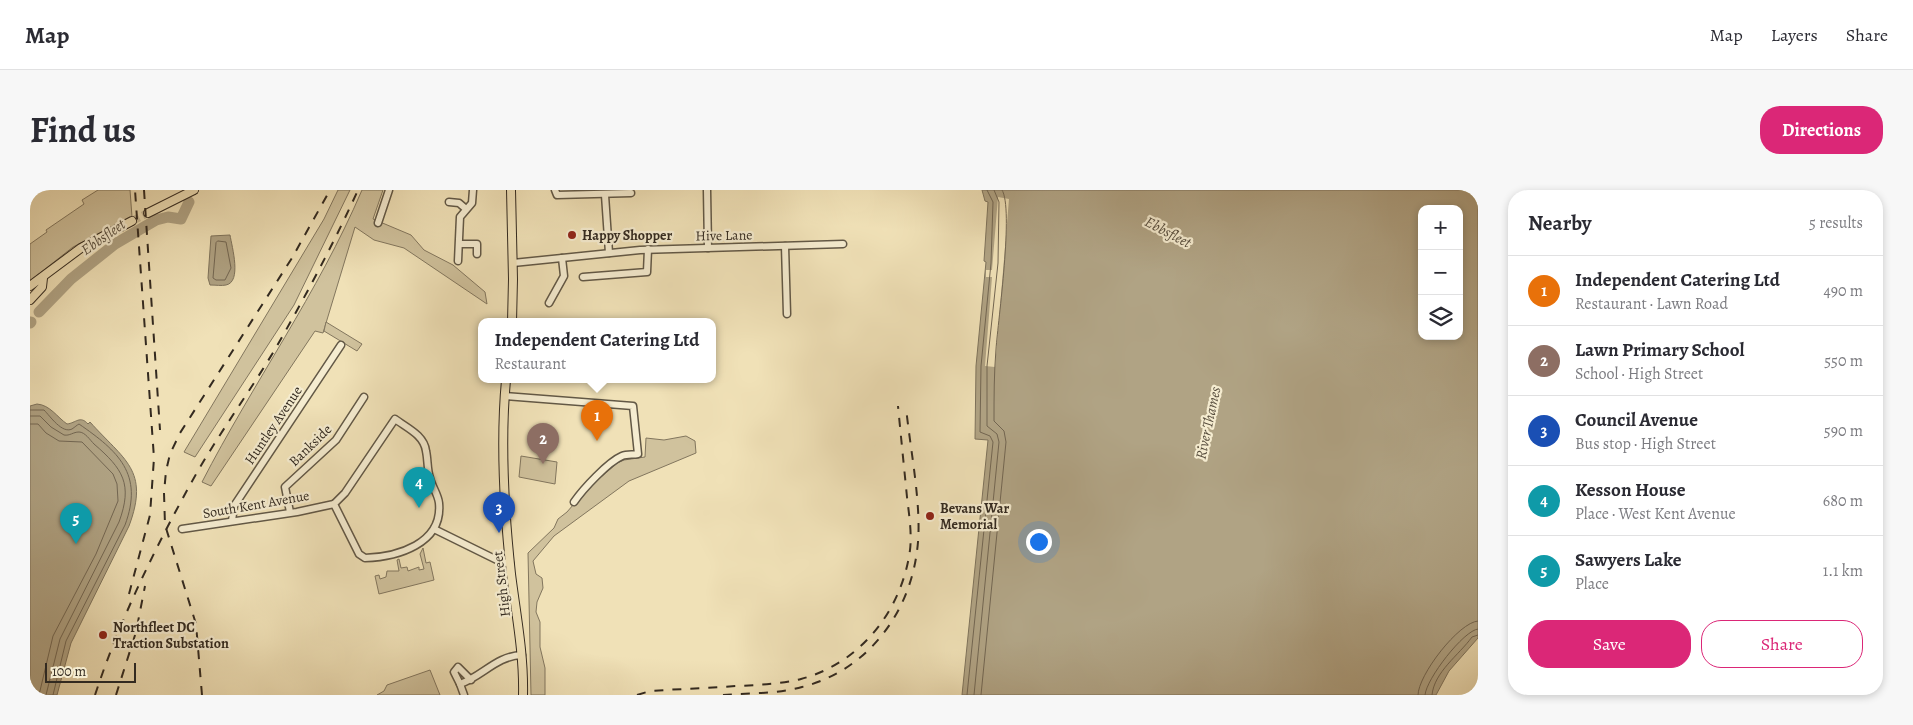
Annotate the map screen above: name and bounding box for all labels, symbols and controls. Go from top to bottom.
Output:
text: Map [25,19,69,51]
text: Map [1710,23,1743,47]
text: Layers [1771,23,1818,47]
text: Share [1846,23,1888,47]
text: Find us [30,106,136,154]
button: Directions [1760,106,1883,154]
map controls [1418,205,1463,340]
button: + [1418,205,1463,250]
text: Nearby [1528,209,1591,237]
water label: Ebbsfleet [1141,211,1195,253]
text: 5 results [1809,212,1863,234]
water label: Ebbsfleet [77,214,130,259]
place label: Happy Shopper [582,226,673,245]
street label: Hive Lane [695,226,753,245]
marker: Happy Shopper [566,229,578,241]
button: − [1418,250,1463,295]
text: Independent Catering Ltd [1575,267,1780,293]
text: 1 [1541,280,1547,302]
text: 490 m [1823,280,1863,302]
text: Restaurant · Lawn Road [1575,293,1728,315]
button: layers [1418,295,1463,340]
popup [478,318,716,383]
text: Independent Catering Ltd [494,327,700,353]
text: Lawn Primary School [1575,337,1744,363]
text: 2 [1540,350,1548,372]
text: 550 m [1824,350,1863,372]
text: Restaurant [494,353,566,375]
text: School · High Street [1575,363,1703,385]
street label: Huntley Avenue [240,382,307,468]
water label: River Thames [1191,385,1225,461]
pin: 1 [581,400,613,441]
text: Council Avenue [1575,407,1698,433]
street label: Bankside [285,420,336,471]
text: 3 [1541,420,1547,442]
text: 590 m [1824,420,1863,442]
pin: 2 [527,423,559,464]
text: Bus stop · High Street [1575,433,1716,455]
pin: 4 [403,467,435,508]
text: Kesson House [1575,477,1685,503]
street label: South Kent Avenue [201,486,311,523]
text: 4 [1540,490,1548,512]
text: 680 m [1823,490,1863,512]
pin: 3 [483,492,515,533]
place label: Bevans War Memorial [940,499,1010,534]
pin: 5 [60,503,92,544]
text: Place · West Kent Avenue [1575,503,1736,525]
marker: Bevans War Memorial [924,510,936,522]
your location [1026,529,1052,555]
text: Sawyers Lake [1575,547,1682,573]
street label: High Street [488,550,515,618]
text: 5 [1541,560,1547,582]
text: 1.1 km [1823,560,1863,582]
text: Place [1575,573,1609,595]
place label: Northfleet DC Traction Substation [113,618,229,653]
button: Save [1528,620,1691,668]
button: Share [1701,620,1863,668]
marker: Northfleet DC Traction Substation [97,629,109,641]
scale bar [45,660,136,683]
text: 100 m [52,662,86,681]

